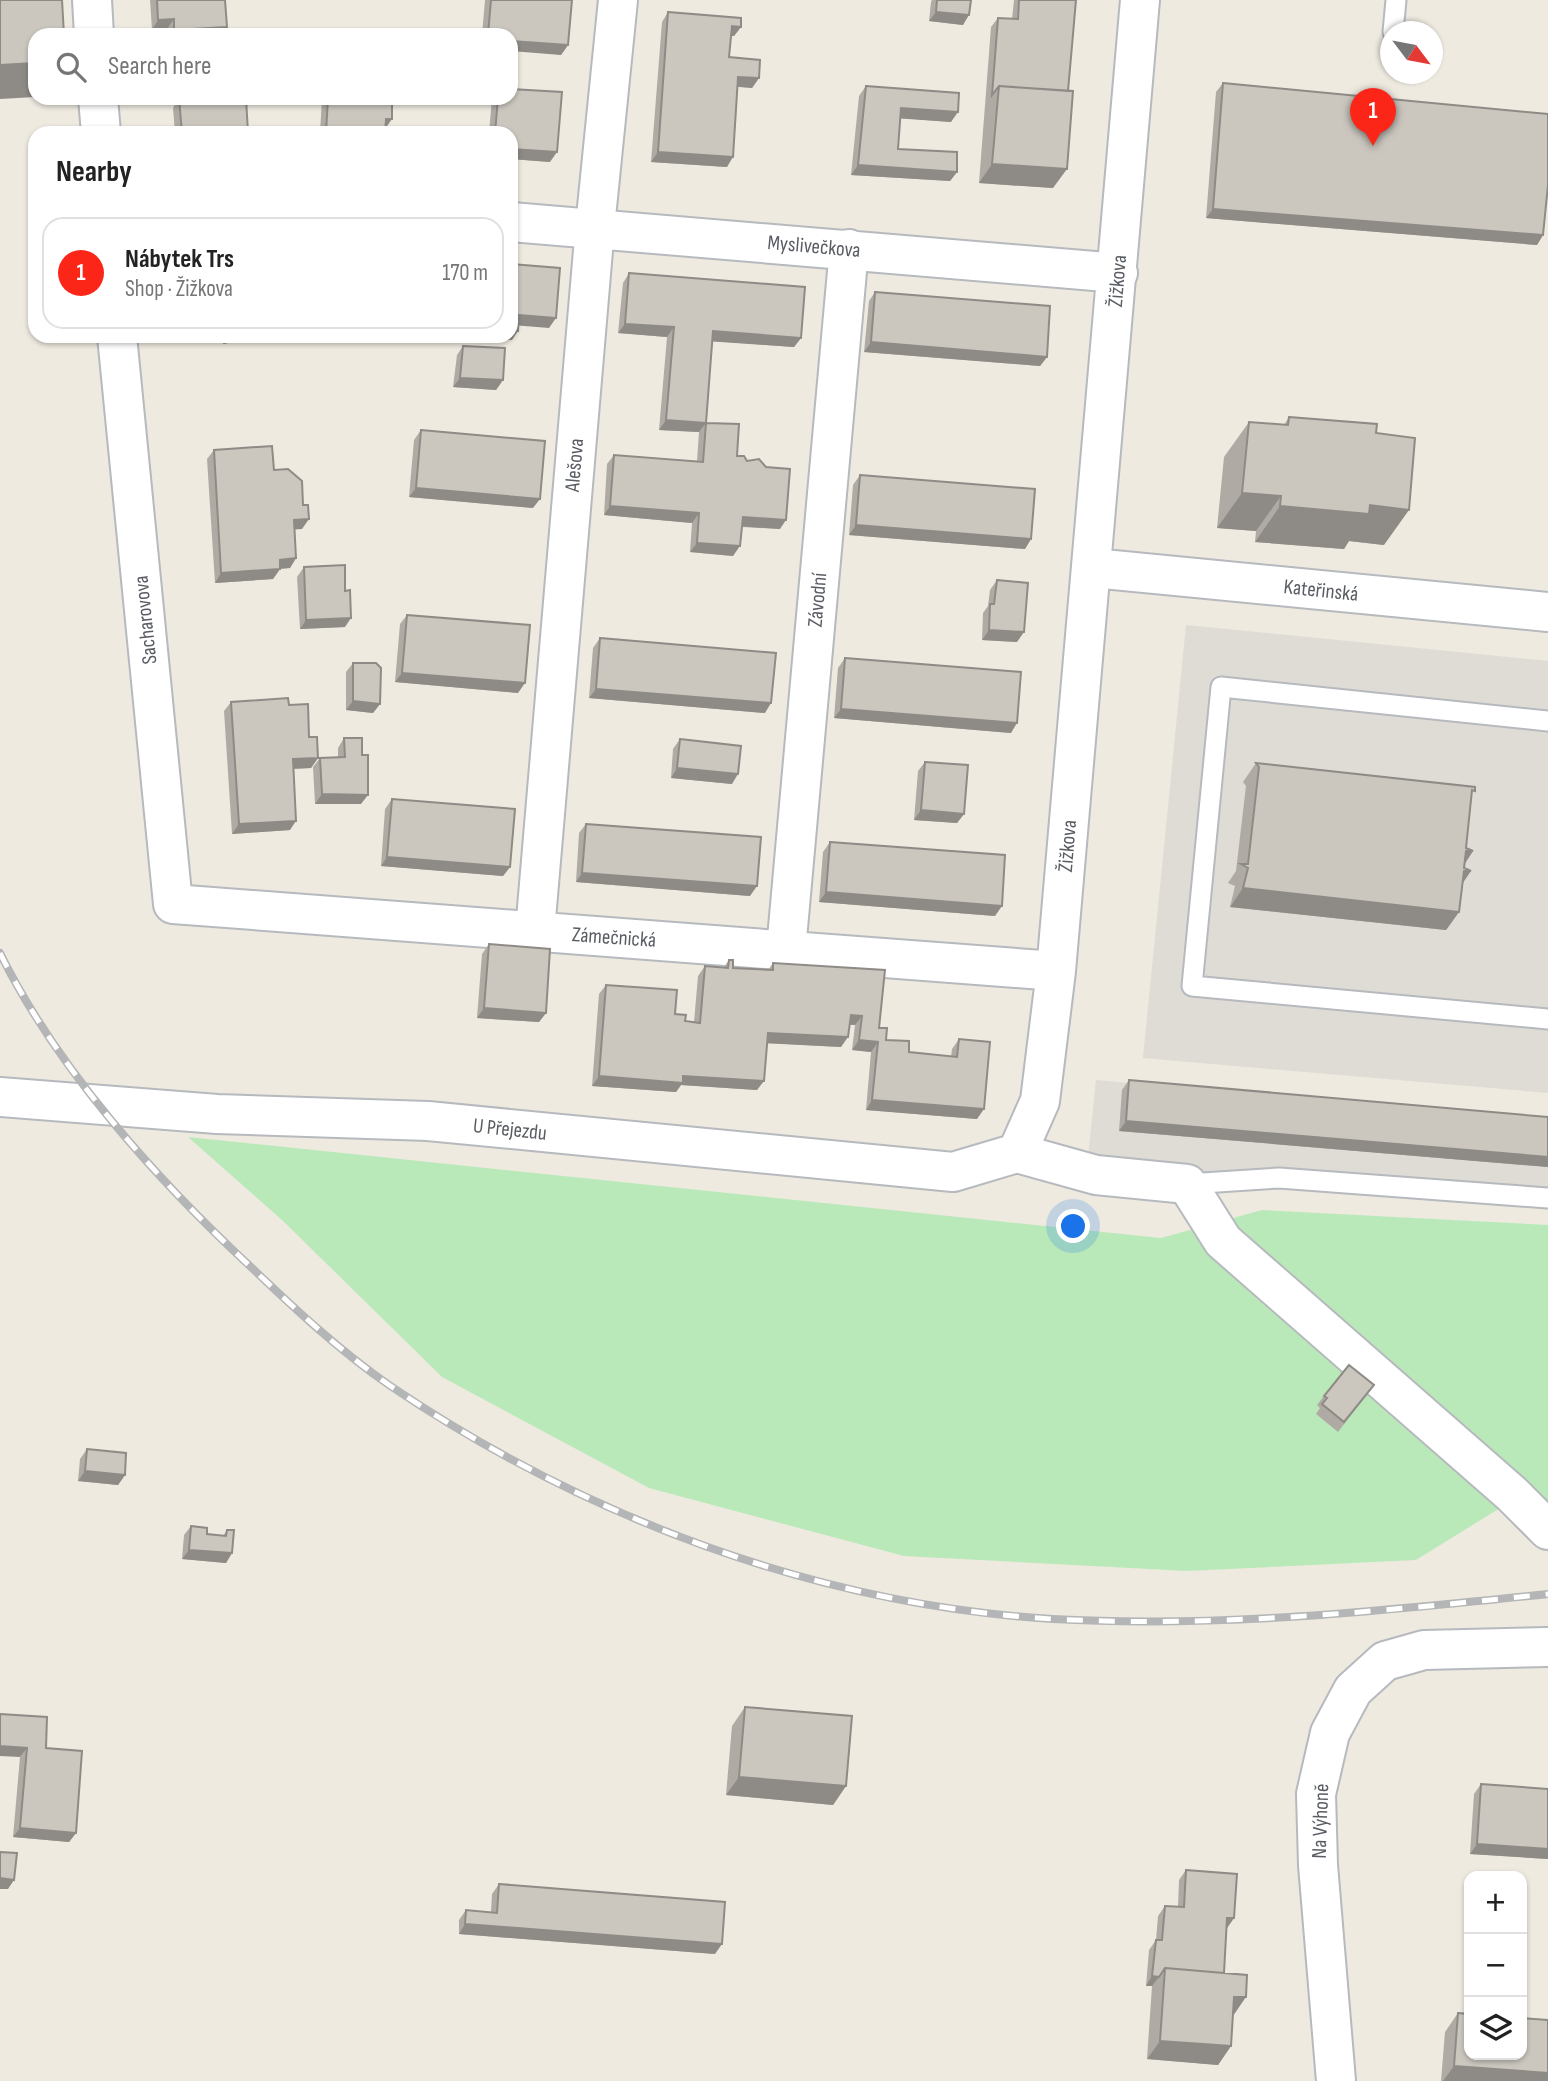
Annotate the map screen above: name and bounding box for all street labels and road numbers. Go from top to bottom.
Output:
street label: Myslivečkova [766,230,862,263]
street label: Žižkova [1103,254,1132,308]
street label: Alešova [560,437,589,494]
street label: Závodní [803,572,832,628]
street label: Sacharovova [128,574,163,666]
street label: Kateřinská [1282,574,1359,607]
street label: Žižkova [1053,819,1082,873]
street label: Zámečnická [571,922,657,953]
street label: U Přejezdu [472,1113,548,1146]
street label: Na Výhoně [1307,1783,1334,1859]

